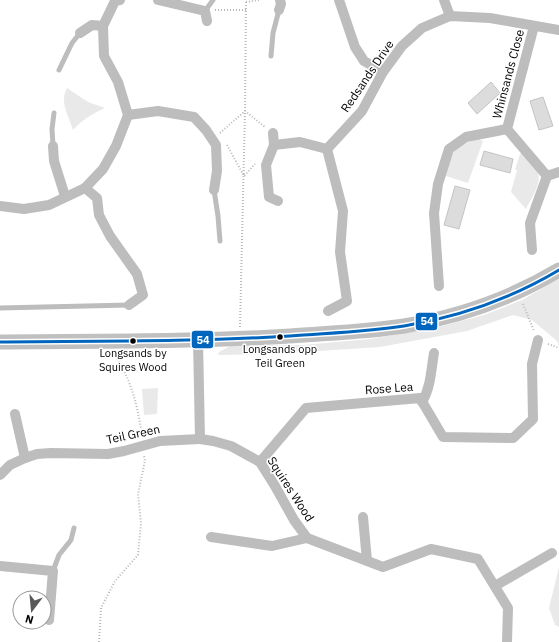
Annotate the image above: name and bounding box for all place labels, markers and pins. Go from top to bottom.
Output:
marker: Longsands opp Teil Green [275,332,285,342]
marker: Longsands by Squires Wood [128,336,138,346]
place label: Longsands opp Teil Green [243,342,317,370]
place label: Longsands by Squires Wood [99,346,167,374]

